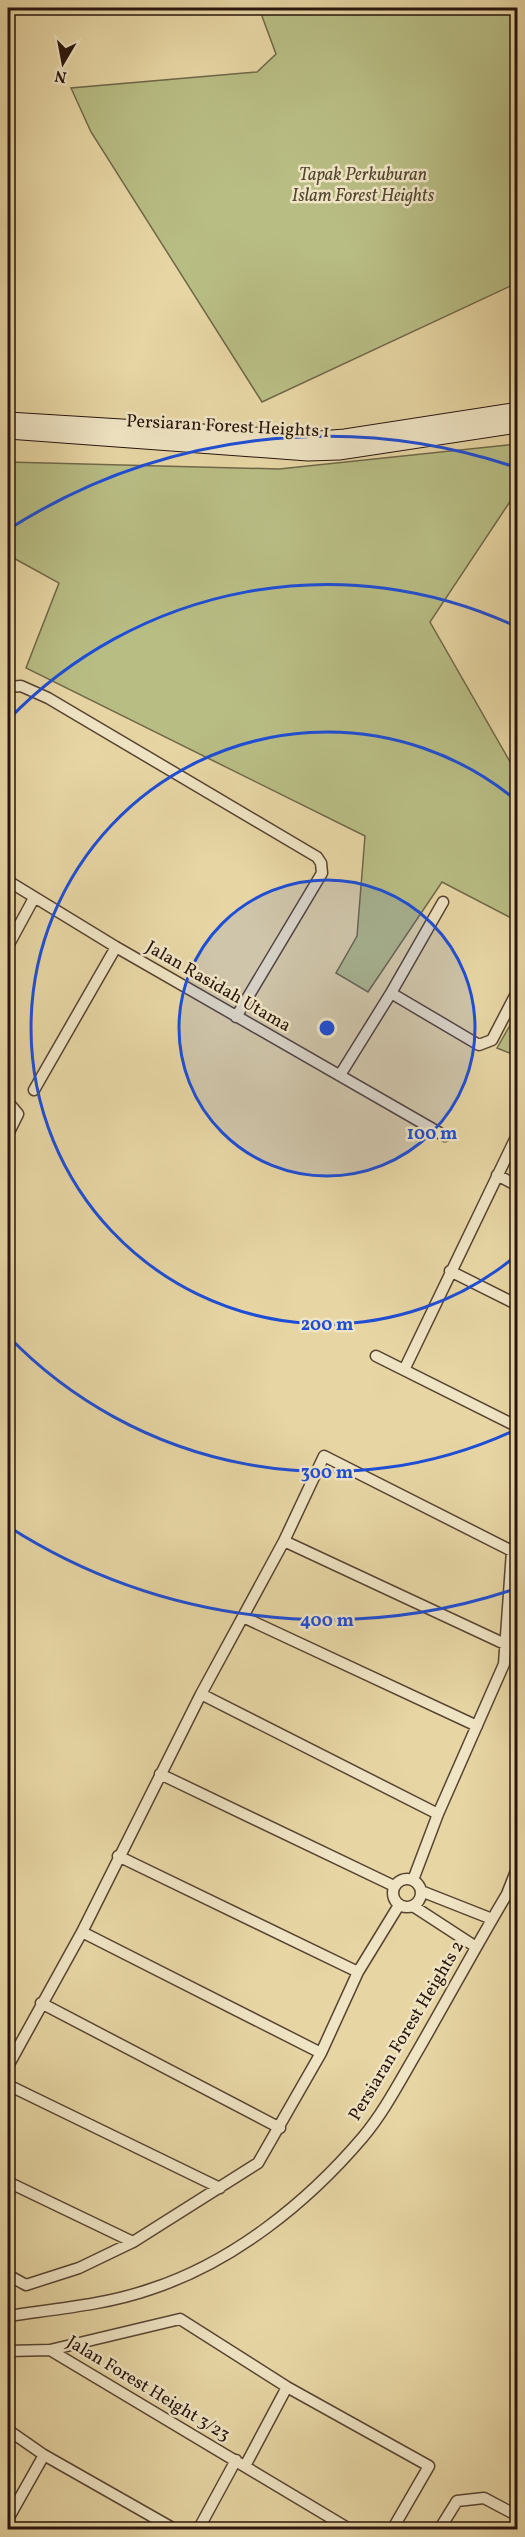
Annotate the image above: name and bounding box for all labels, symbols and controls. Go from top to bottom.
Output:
north arrow [33,33,93,93]
text: N [53,64,68,88]
park label: Tapak Perkuburan Islam Forest Heights [292,163,435,209]
street label: Persiaran Forest Heights 1 [126,409,330,445]
street label: Jalan Rasidah Utama [141,935,295,1039]
centre of rings [317,1018,337,1038]
text: 100 m [407,1122,457,1147]
text: 200 m [301,1313,353,1338]
text: 300 m [301,1461,353,1486]
text: 400 m [300,1609,354,1634]
street label: Persiaran Forest Heights 2 [343,1936,471,2126]
street label: Jalan Forest Height 3/23 [62,2330,234,2448]

